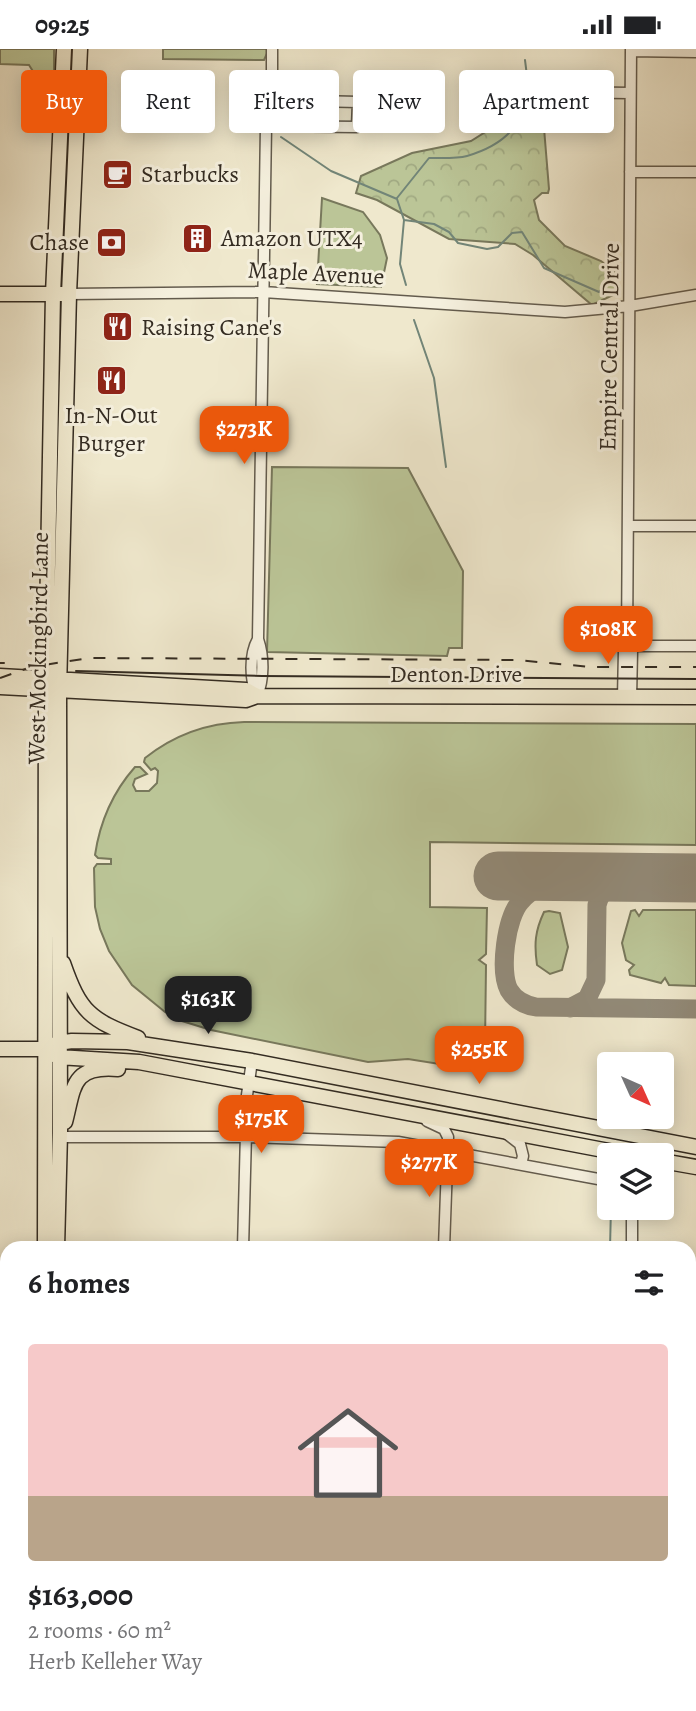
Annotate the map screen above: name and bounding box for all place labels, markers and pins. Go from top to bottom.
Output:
cafe icon: Starbucks [101,157,135,191]
place label: Starbucks [141,158,239,190]
building icon: Amazon UTX4 [181,221,215,255]
place label: Amazon UTX4 [220,222,363,254]
bank icon: Chase [95,225,129,259]
place label: Chase [30,226,89,258]
restaurant icon: Raising Cane's [101,310,135,344]
place label: Raising Cane's [141,311,282,343]
restaurant icon: In-N-Out Burger [94,364,128,398]
place label: In-N-Out Burger [64,399,158,459]
pin: $273K [195,407,293,466]
pin: $108K [559,607,657,666]
pin: $163K [159,977,257,1036]
pin: $255K [430,1027,528,1086]
pin: $175K [212,1095,310,1155]
pin: $277K [380,1139,478,1199]

